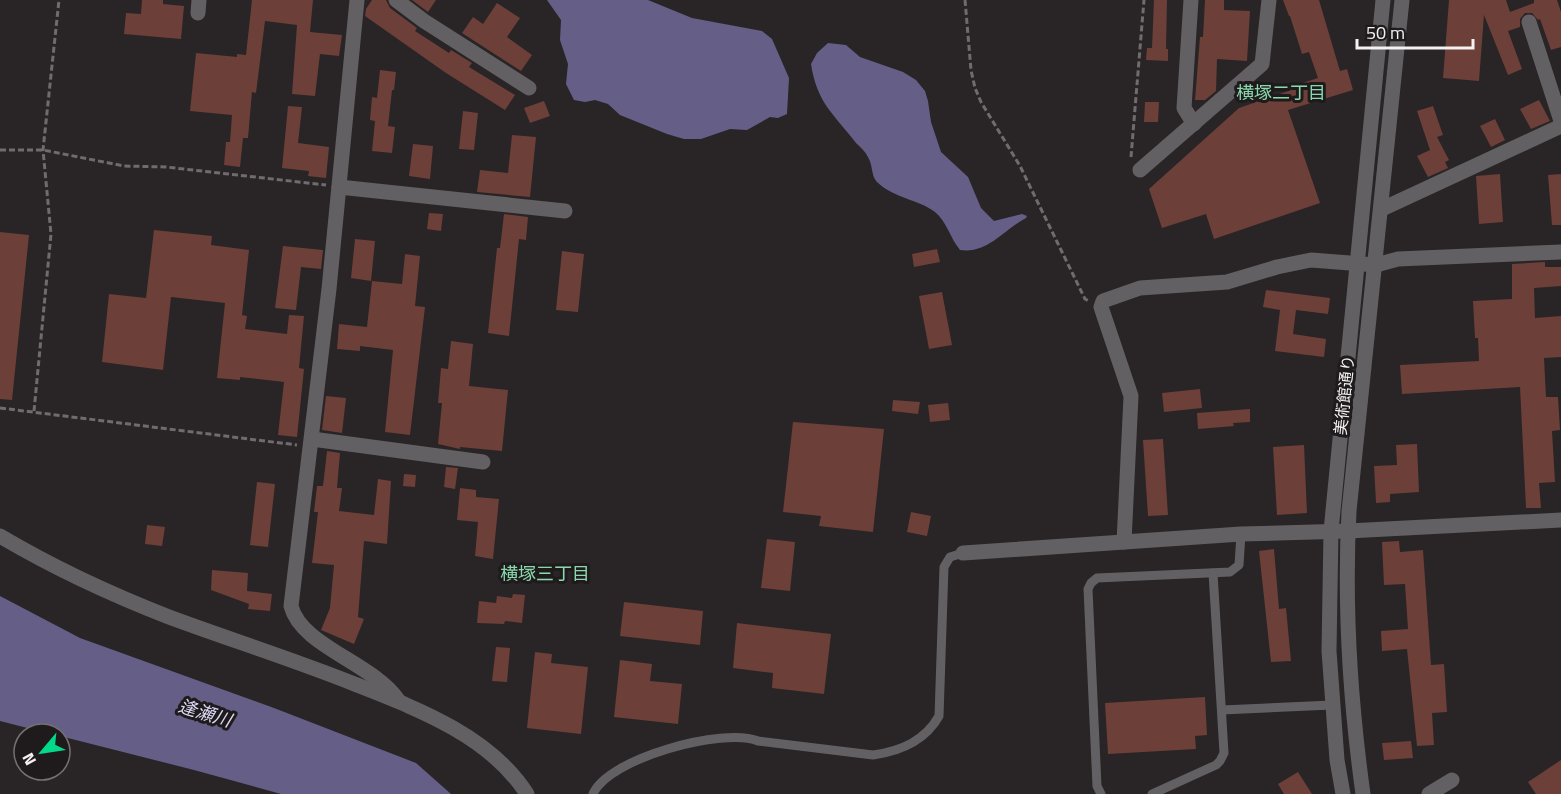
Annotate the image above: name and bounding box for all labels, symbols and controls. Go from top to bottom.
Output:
scale bar [1357,12,1472,50]
text: 50 m [1366,19,1405,46]
district label: 横塚二丁目 [1236,79,1326,106]
street label: 美術館通り [1328,354,1360,436]
district label: 横塚三丁目 [500,560,590,587]
water label: 逢瀬川 [175,692,237,734]
north arrow [12,722,72,782]
text: N [16,749,42,770]

